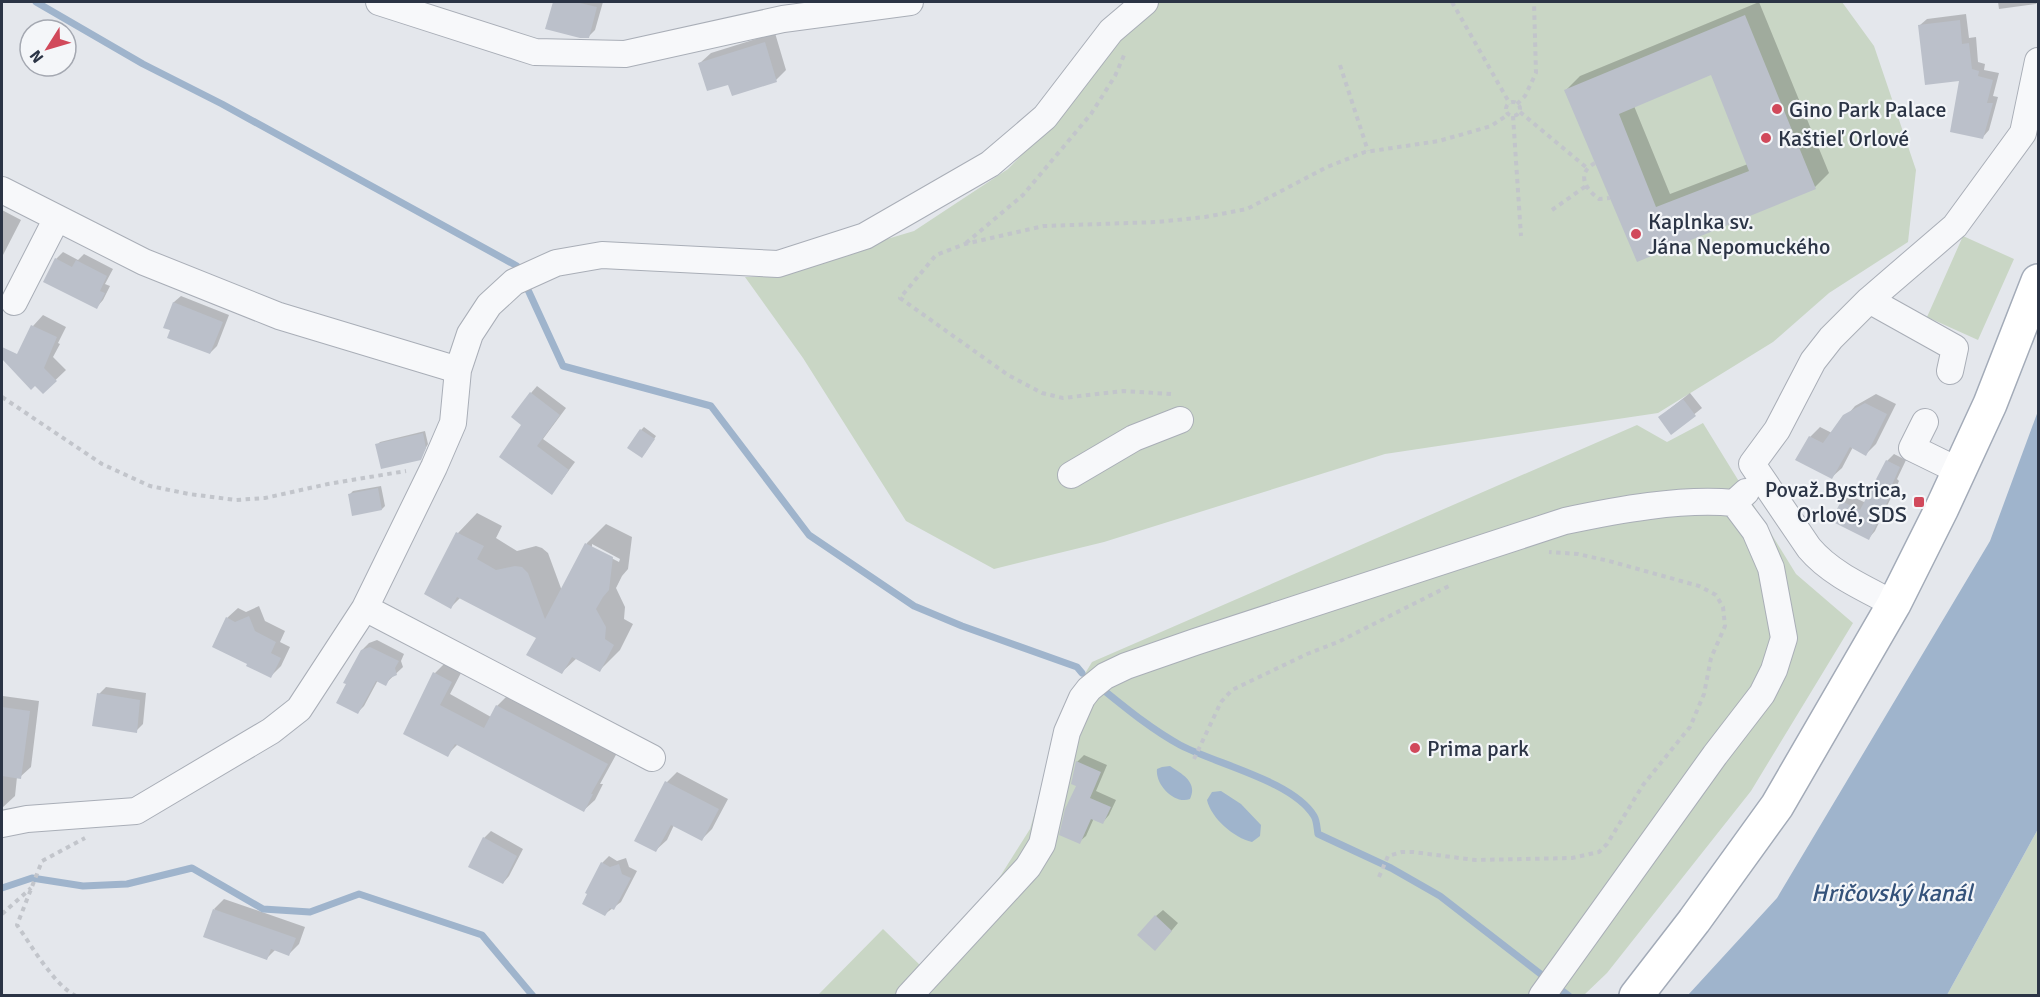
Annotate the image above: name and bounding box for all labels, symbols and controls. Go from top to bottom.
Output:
north arrow [18,18,78,78]
text: N [25,46,48,67]
place label: Gino Park Palace [1789,96,1946,123]
marker: Gino Park Palace [1770,102,1784,116]
place label: Kaštieľ Orlové [1778,125,1909,152]
marker: Kaštieľ Orlové [1759,131,1773,145]
place label: Kaplnka sv. Jána Nepomuckého [1648,208,1830,260]
marker: Kaplnka sv. Jána Nepomuckého [1629,227,1643,241]
place label: Považ.Bystrica, Orlové, SDS [1765,476,1907,528]
marker: Považ.Bystrica, Orlové, SDS [1912,495,1926,509]
place label: Prima park [1427,735,1529,762]
marker: Prima park [1408,741,1422,755]
water label: Hričovský kanál [1811,878,1975,908]

